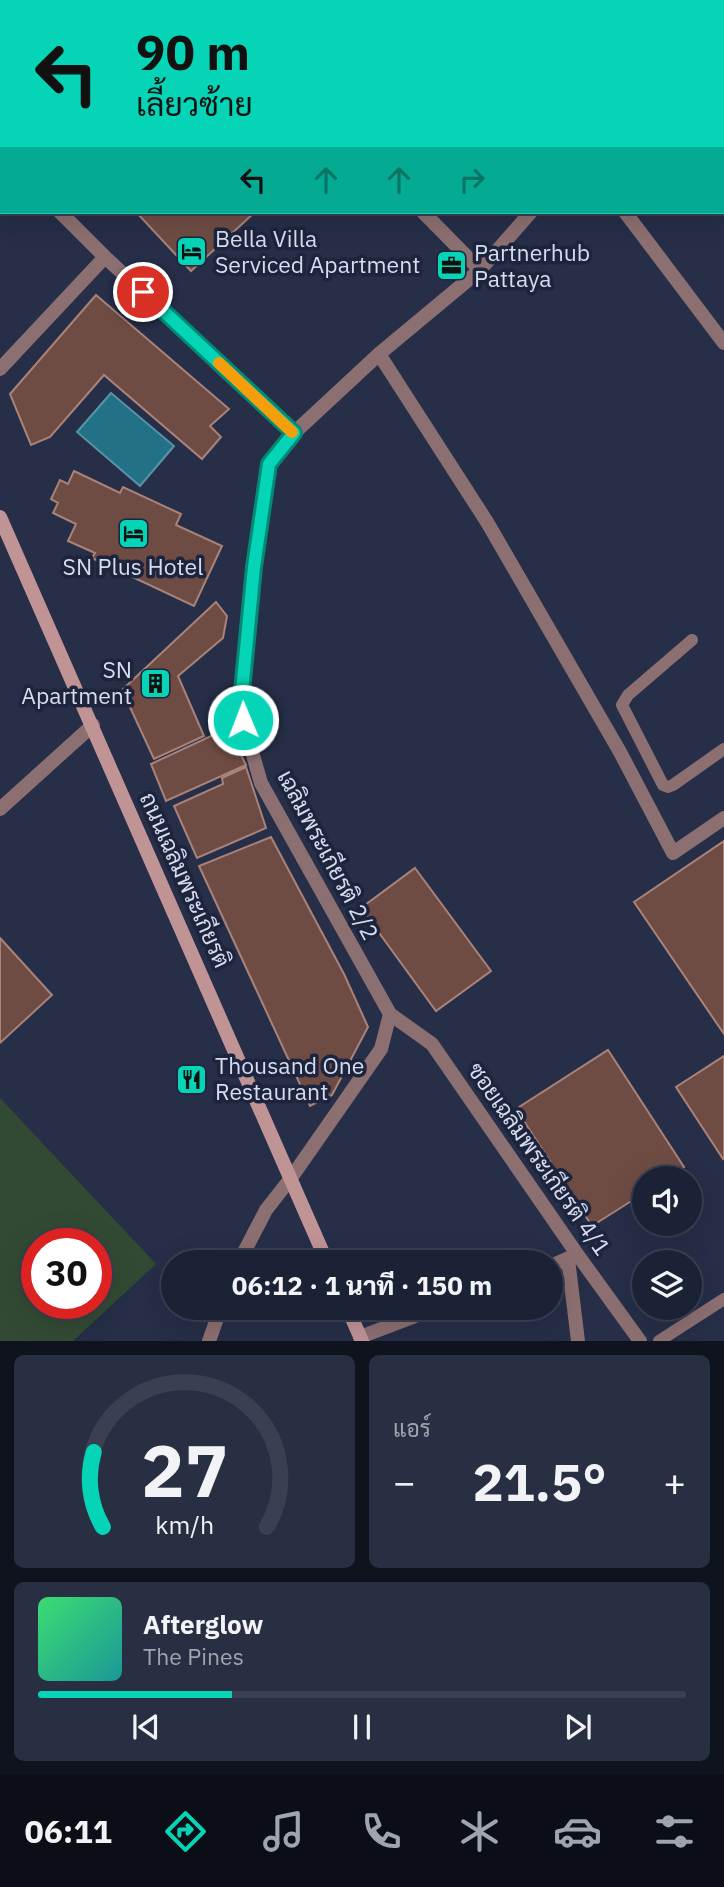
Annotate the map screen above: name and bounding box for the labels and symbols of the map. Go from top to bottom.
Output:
place label: Bella Villa Serviced Apartment [215,223,420,279]
hotel icon: Bella Villa Serviced Apartment [175,235,209,269]
place label: Partnerhub Pattaya [474,237,590,293]
office icon: Partnerhub Pattaya [434,249,468,283]
pin [113,262,173,322]
hotel icon: SN Plus Hotel [116,516,150,550]
place label: SN Plus Hotel [63,551,203,581]
place label: SN Apartment [21,654,132,710]
building icon: SN Apartment [138,666,172,700]
position arrow [206,683,280,757]
street label: เฉลิมพระเกียรติ 2/2 [271,764,386,945]
street label: ถนนเฉลิมพระเกียรติ [134,787,238,972]
place label: Thousand One Restaurant [215,1050,364,1106]
street label: ซอยเฉลิมพระเกียรติ 4/1 [462,1056,618,1261]
restaurant icon: Thousand One Restaurant [175,1062,209,1096]
speed limit sign: 30 [21,1228,112,1319]

